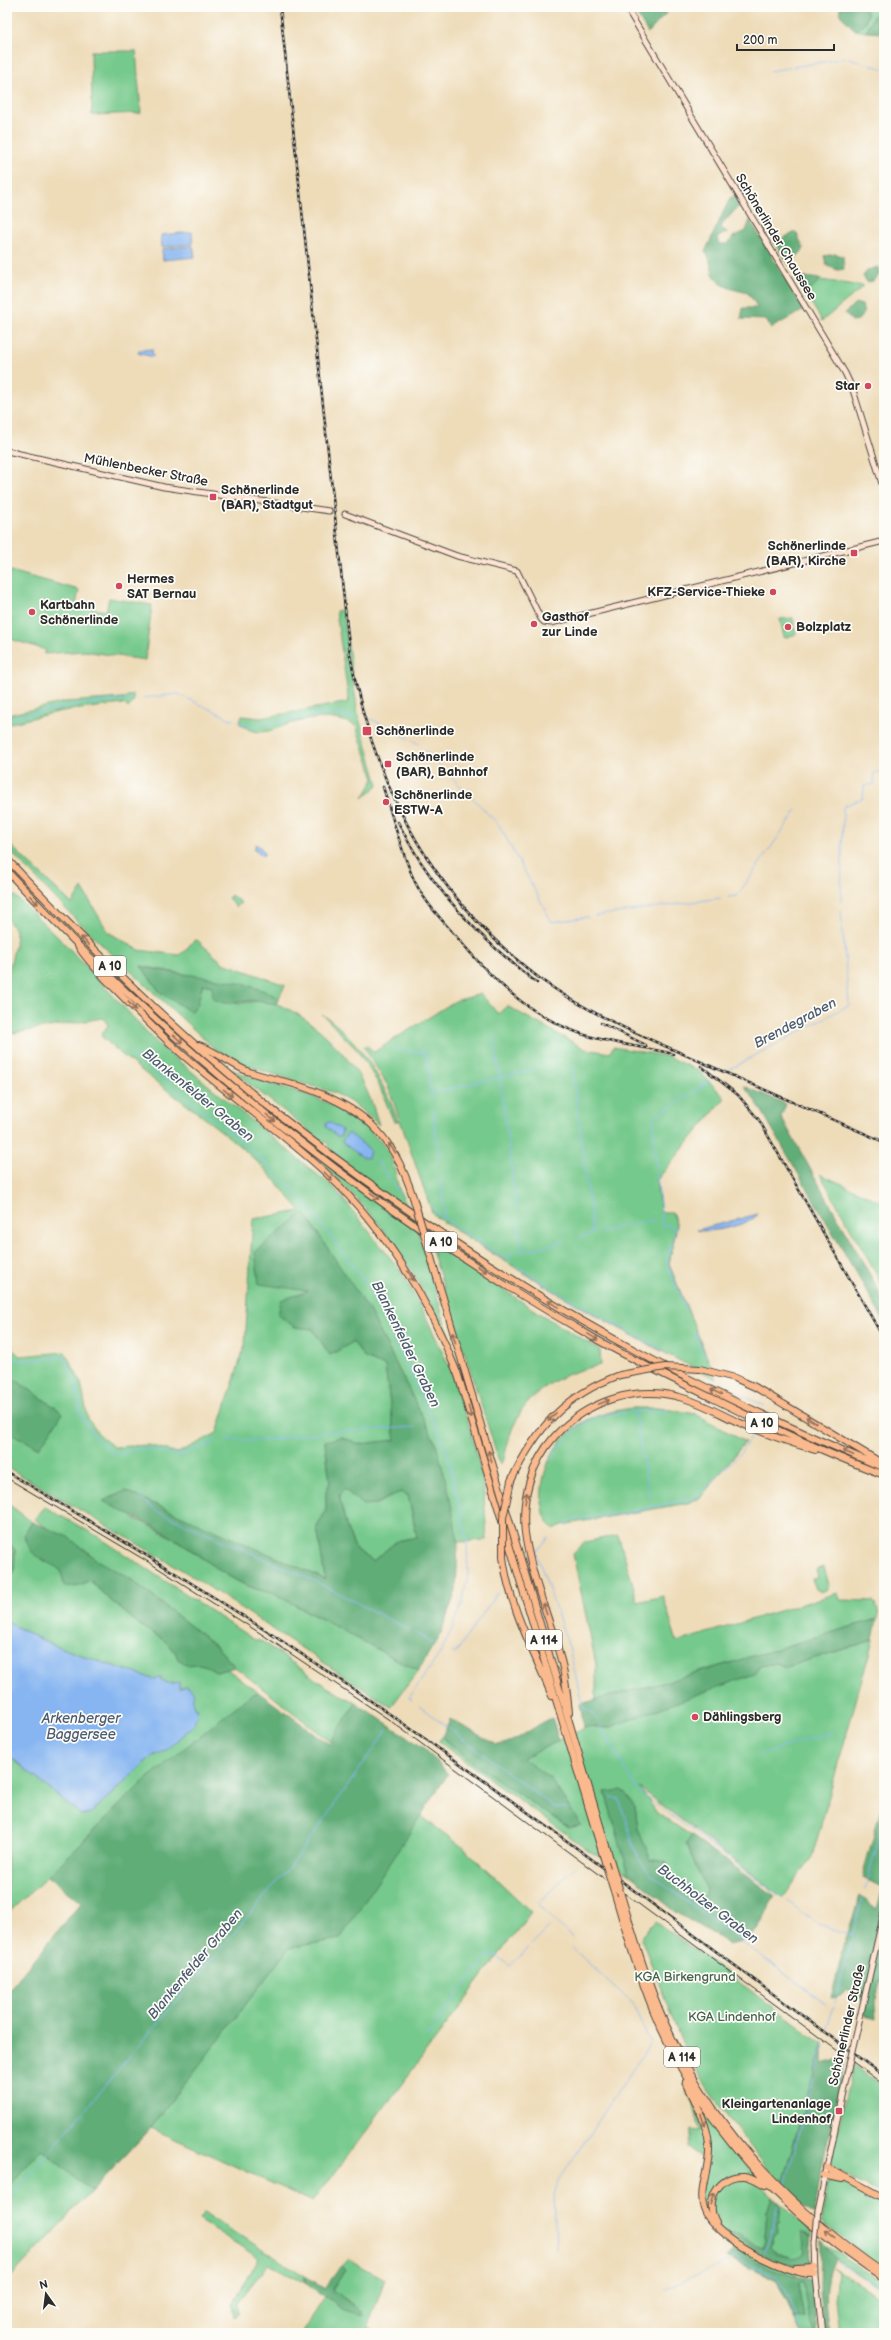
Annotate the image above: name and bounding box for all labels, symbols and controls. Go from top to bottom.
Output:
scale bar [737,26,834,52]
text: 200 m [743,33,777,48]
street label: Schönerlinder Chaussee [732,171,820,304]
place label: Star [835,378,861,394]
marker: Star [863,381,873,391]
street label: Mühlenbecker Straße [83,450,210,490]
place label: Schönerlinde (BAR), Stadtgut [221,482,313,513]
marker: Schönerlinde (BAR), Stadtgut [208,492,218,502]
place label: Schönerlinde (BAR), Kirche [766,538,847,569]
marker: Schönerlinde (BAR), Kirche [849,548,859,558]
place label: Hermes SAT Bernau [127,571,196,602]
marker: Hermes SAT Bernau [114,581,124,591]
place label: KFZ-Service-Thieke [647,584,766,600]
marker: KFZ-Service-Thieke [768,587,778,597]
place label: Kartbahn Schönerlinde [40,597,119,628]
marker: Kartbahn Schönerlinde [27,607,37,617]
place label: Gasthof zur Linde [542,609,598,640]
marker: Gasthof zur Linde [529,619,539,629]
place label: Bolzplatz [796,619,852,635]
marker: Bolzplatz [783,622,793,632]
place label: Schönerlinde [376,723,455,739]
marker: Schönerlinde [361,725,373,737]
place label: Schönerlinde (BAR), Bahnhof [396,749,489,780]
marker: Schönerlinde (BAR), Bahnhof [383,759,393,769]
place label: Schönerlinde ESTW-A [394,787,473,818]
marker: Schönerlinde ESTW-A [381,797,391,807]
one-way arrow [29,895,39,905]
one-way arrow [80,936,90,946]
road number: A 10 [94,956,126,976]
water label: Brendegraben [751,994,839,1052]
one-way arrow [127,1001,136,1011]
one-way arrow [173,1034,183,1043]
water label: Blankenfelder Graben [139,1045,257,1145]
one-way arrow [223,1089,233,1098]
one-way arrow [266,1113,277,1122]
one-way arrow [388,1143,396,1154]
one-way arrow [323,1171,333,1181]
one-way arrow [370,1192,381,1200]
road number: A 10 [425,1232,457,1252]
one-way arrow [477,1265,488,1274]
one-way arrow [407,1270,415,1282]
water label: Blankenfelder Graben [368,1278,444,1410]
one-way arrow [547,1299,559,1307]
one-way arrow [450,1331,457,1344]
one-way arrow [587,1334,599,1342]
one-way arrow [711,1388,723,1395]
one-way arrow [597,1397,609,1405]
one-way arrow [467,1405,474,1418]
one-way arrow [547,1412,557,1422]
road number: A 10 [746,1413,778,1433]
one-way arrow [806,1416,817,1424]
one-way arrow [843,1448,855,1456]
one-way arrow [486,1450,493,1463]
one-way arrow [522,1492,530,1505]
one-way arrow [541,1602,548,1615]
road number: A 114 [526,1630,562,1650]
place label: Dählingsberg [703,1709,781,1725]
water label: Arkenberger Baggersee [41,1710,121,1743]
marker: Dählingsberg [690,1712,700,1722]
water label: Buchholzer Graben [654,1861,762,1948]
water label: Blankenfelder Graben [144,1905,246,2022]
street label: Schönerlinder Straße [825,1963,869,2087]
park label: KGA Birkengrund [634,1969,736,1985]
park label: KGA Lindenhof [688,2009,776,2025]
road number: A 114 [664,2047,700,2067]
place label: Kleingartenanlage Lindenhof [722,2096,832,2127]
marker: Kleingartenanlage Lindenhof [834,2106,844,2116]
one-way arrow [699,2114,707,2126]
one-way arrow [710,2192,717,2205]
one-way arrow [825,2229,836,2238]
north arrow [26,2274,66,2314]
text: N [38,2277,49,2292]

